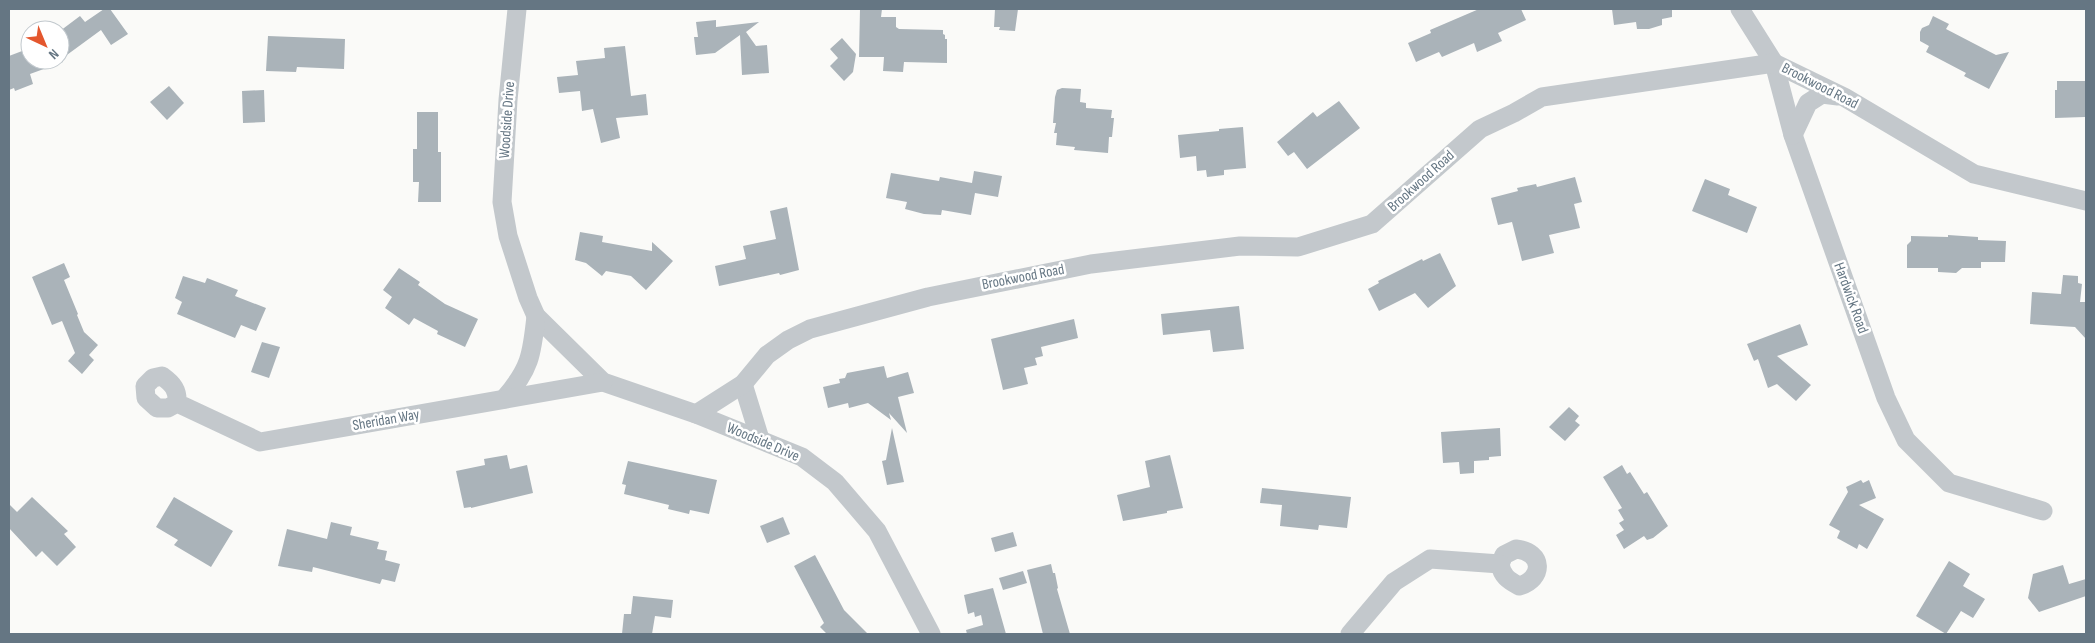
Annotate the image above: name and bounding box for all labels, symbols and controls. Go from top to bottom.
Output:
north arrow [20,20,70,70]
text: N [45,45,62,63]
street label: Brookwood Road [1779,59,1861,113]
street label: Woodside Drive [495,81,519,159]
street label: Brookwood Road [1384,146,1458,216]
street label: Brookwood Road [980,260,1066,294]
street label: Hardwick Road [1829,260,1873,336]
street label: Sheridan Way [351,405,421,435]
street label: Woodside Drive [724,418,802,466]

